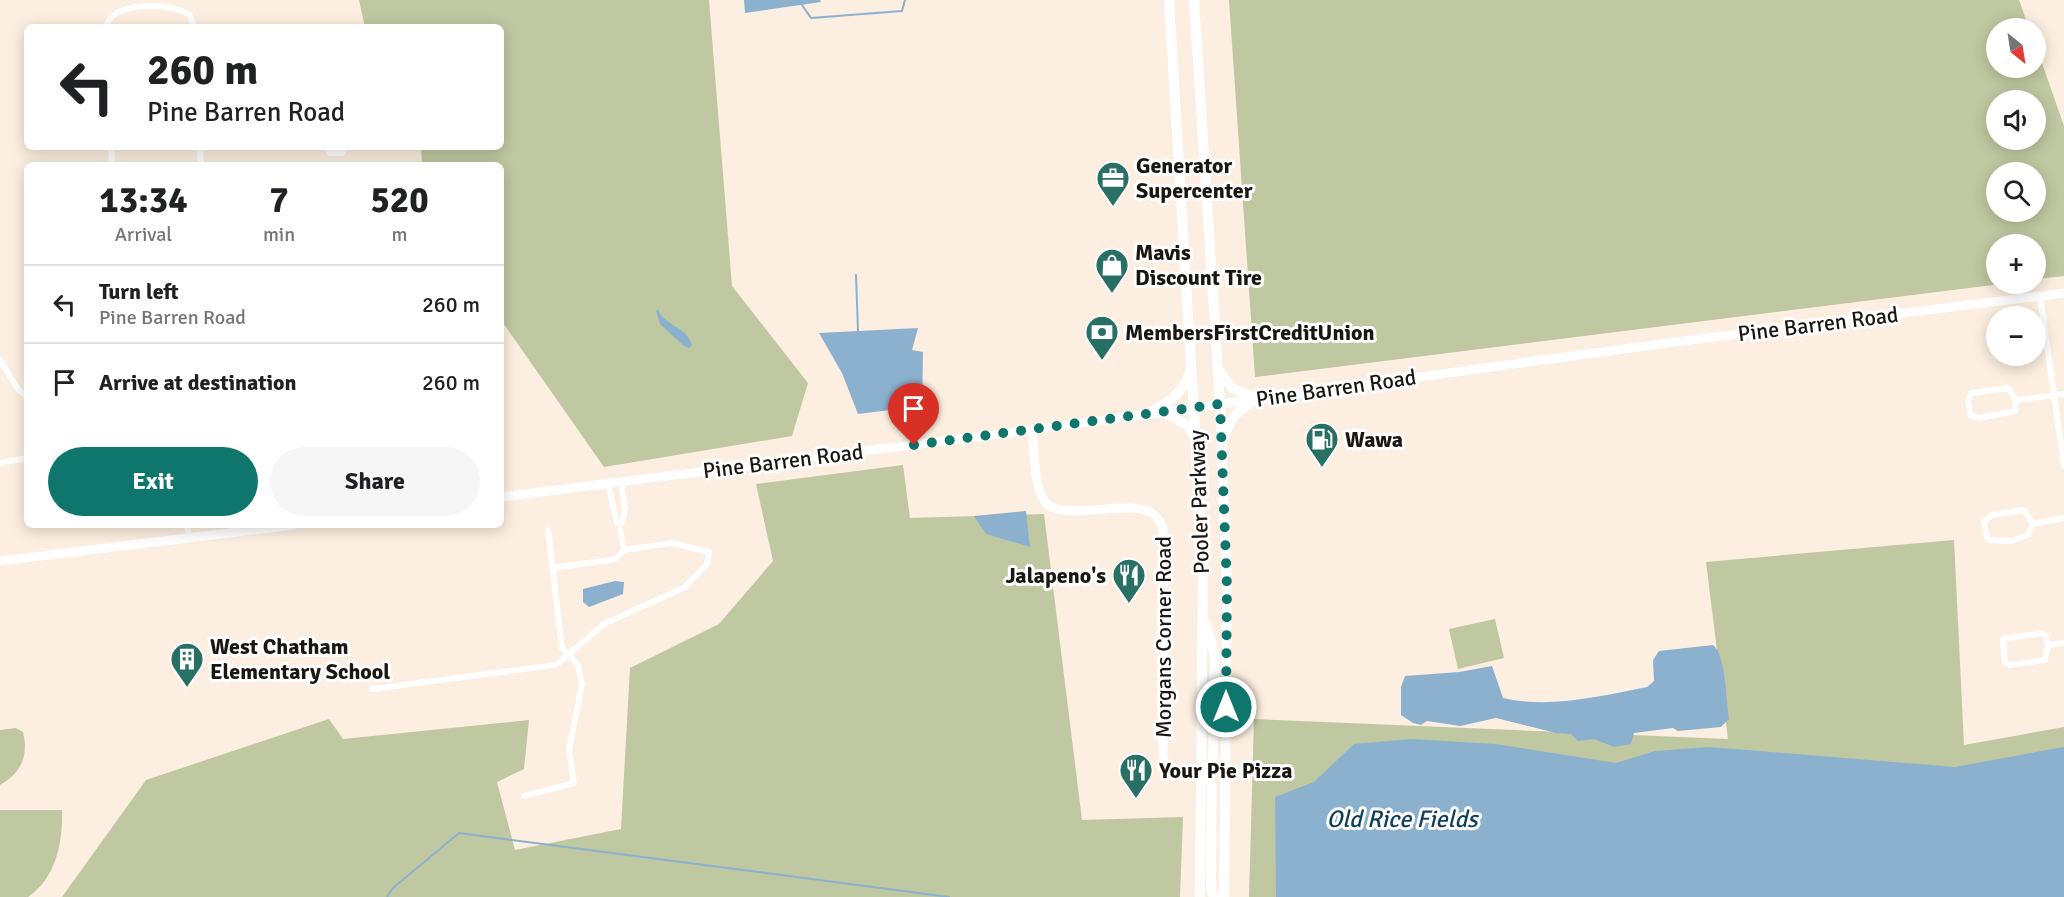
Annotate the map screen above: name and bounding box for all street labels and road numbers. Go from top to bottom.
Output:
street label: Pine Barren Road [1736,301,1900,347]
street label: Pine Barren Road [1254,363,1418,413]
street label: Pooler Parkway [1183,429,1215,574]
street label: Pine Barren Road [701,438,865,484]
street label: Morgans Corner Road [1150,536,1177,738]

